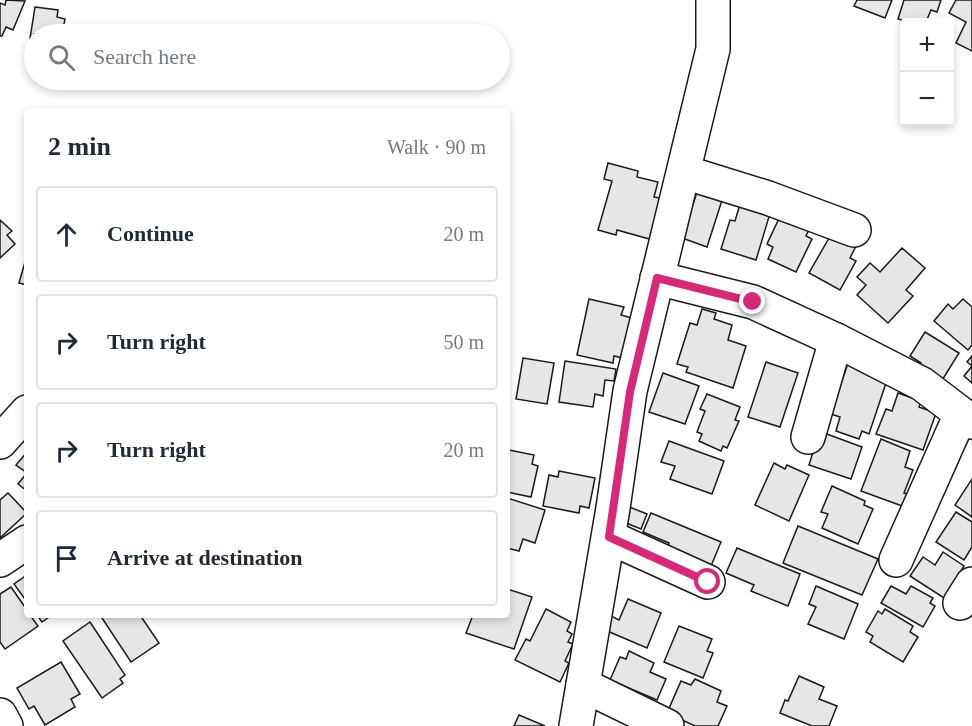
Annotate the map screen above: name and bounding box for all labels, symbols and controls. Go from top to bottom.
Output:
map controls [900,18,954,126]
button: + [900,18,954,72]
search box [24,24,510,90]
icon: search [45,41,78,74]
text: Search here [93,44,196,69]
button: − [900,72,954,126]
text: 2 min [48,132,111,161]
text: Walk · 90 m [387,136,486,158]
icon: ahead [50,218,83,251]
text: Continue [107,221,194,246]
text: 20 m [443,223,484,245]
route end [739,288,765,314]
icon: right [50,326,83,359]
text: Turn right [107,329,206,354]
text: 50 m [443,331,484,353]
icon: right [50,434,83,467]
text: Turn right [107,437,206,462]
text: 20 m [443,439,484,461]
icon: arrive [50,542,83,575]
text: Arrive at destination [107,545,303,570]
route start [694,568,720,594]

